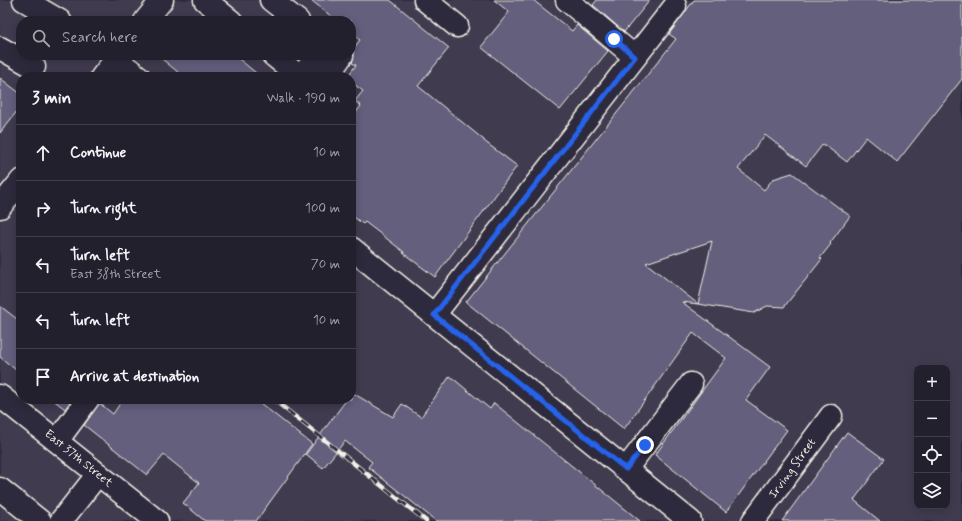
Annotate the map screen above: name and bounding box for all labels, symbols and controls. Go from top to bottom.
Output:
search box [16,16,356,60]
icon: search [30,27,52,49]
text: Search here [62,28,138,48]
route start [605,30,623,48]
text: 3 min [32,87,71,109]
text: Walk · 190 m [267,90,340,107]
icon: ahead [32,142,54,164]
text: Continue [70,143,126,163]
text: 10 m [313,144,340,161]
icon: right [32,198,54,220]
text: Turn right [70,199,137,219]
text: 100 m [305,200,340,217]
text: Turn left [70,246,130,266]
icon: left [32,254,54,276]
text: 70 m [311,256,340,273]
text: East 38th Street [70,266,161,283]
icon: left [32,310,54,332]
text: Turn left [70,311,130,331]
text: 10 m [313,312,340,329]
map controls [914,365,950,509]
button: + [914,365,950,401]
icon: arrive [32,366,54,388]
text: Arrive at destination [70,367,199,387]
button: − [914,401,950,437]
street label: East 37th Street [41,426,116,491]
street label: Irving Street [766,435,820,502]
route end [636,436,654,454]
button: locate [914,437,950,473]
button: layers [914,473,950,509]

